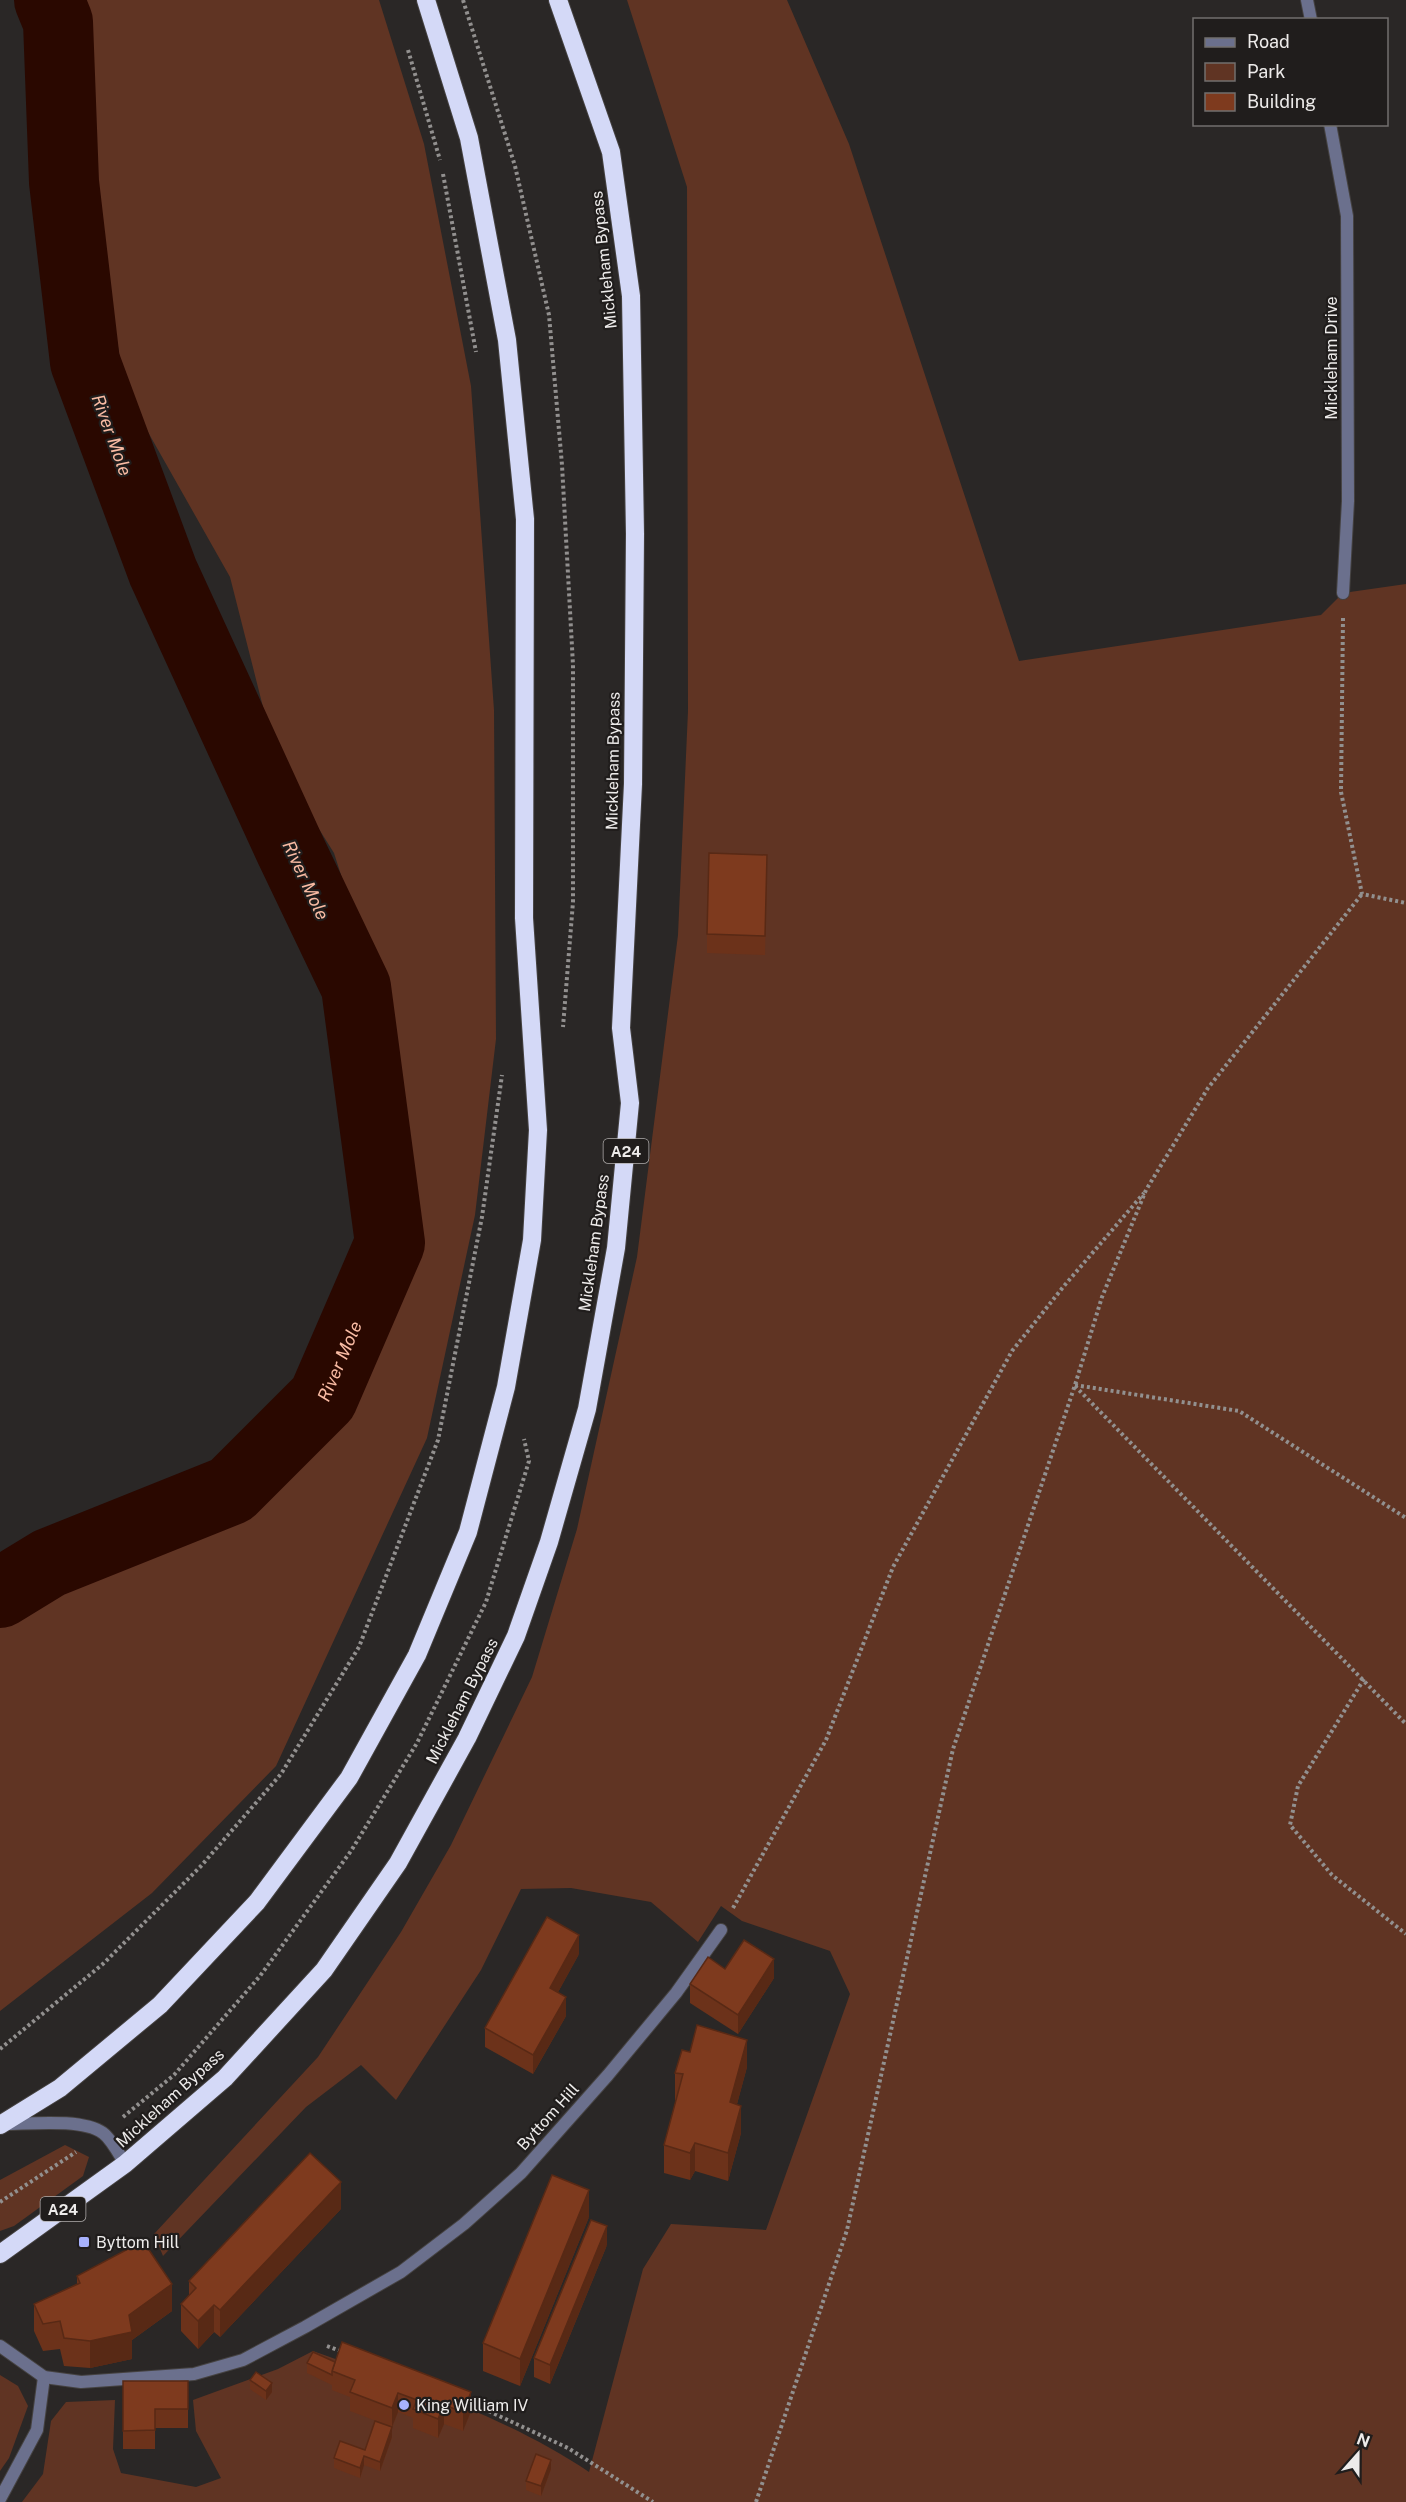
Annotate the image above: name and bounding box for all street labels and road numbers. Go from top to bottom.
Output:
street label: Mickleham Bypass [587,190,621,330]
street label: Mickleham Drive [1322,296,1341,420]
street label: Mickleham Bypass [602,692,624,830]
road number: A24 [604,1139,648,1163]
street label: Mickleham Bypass [575,1173,613,1313]
street label: Mickleham Bypass [422,1635,502,1767]
street label: Mickleham Bypass [112,2045,228,2151]
street label: Byttom Hill [513,2080,583,2154]
road number: A24 [40,2197,86,2221]

